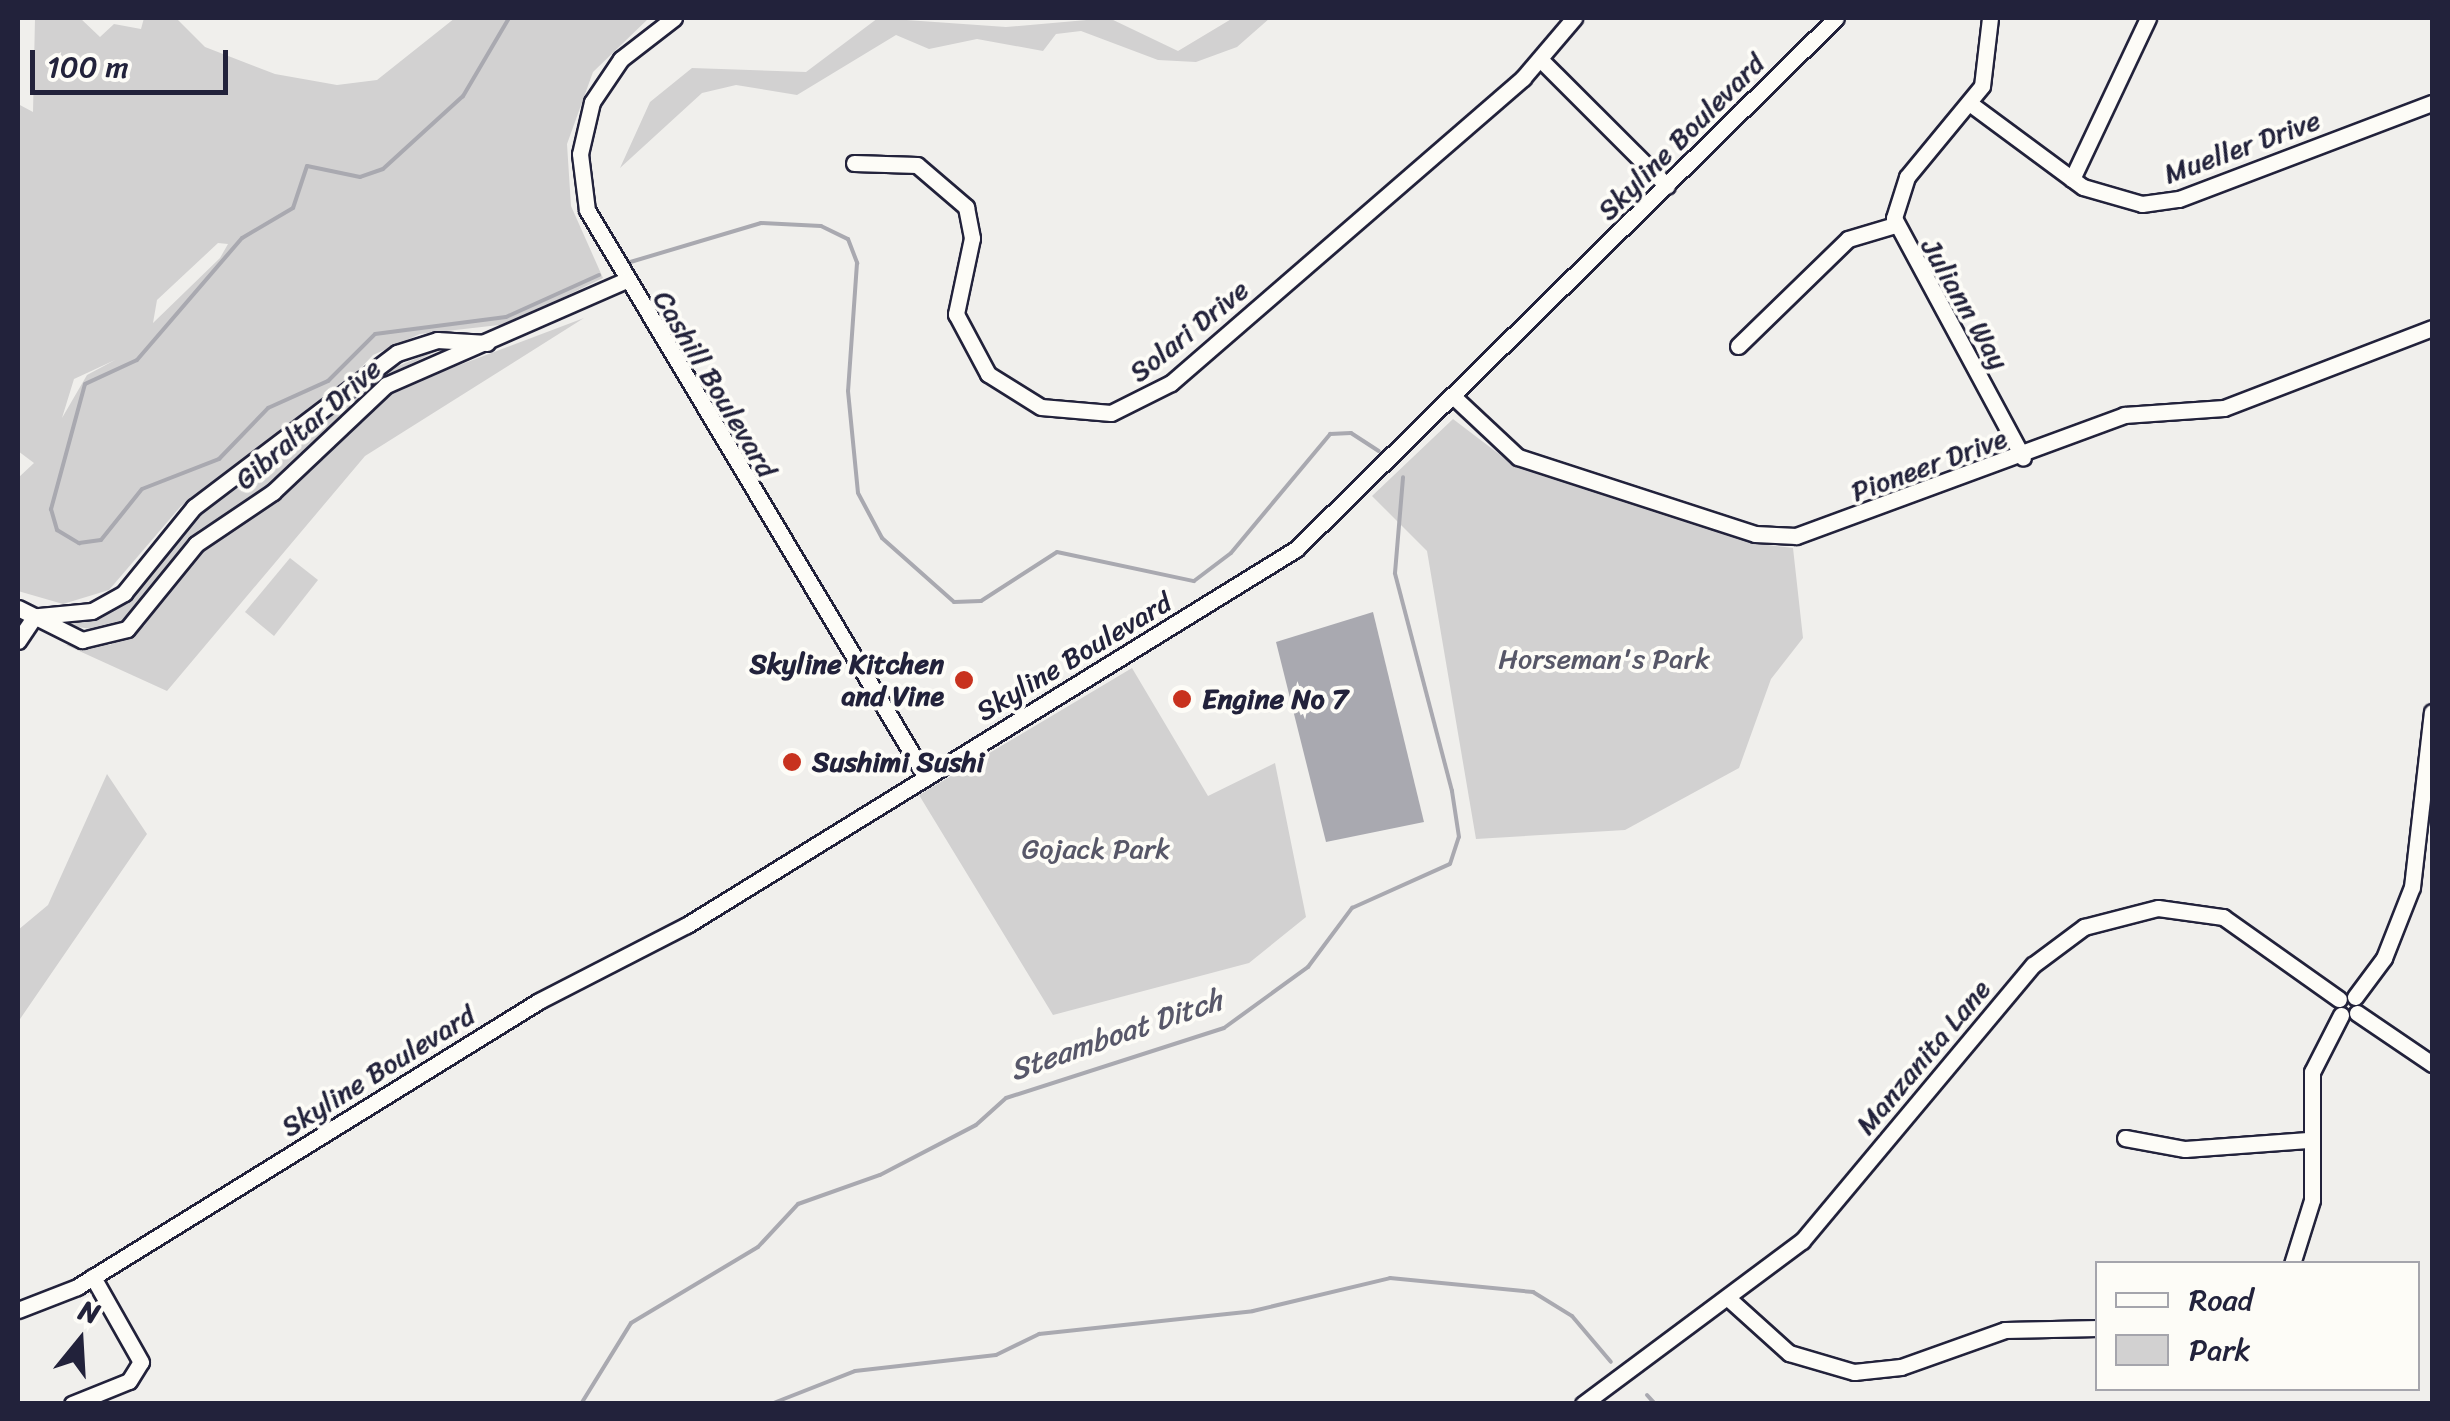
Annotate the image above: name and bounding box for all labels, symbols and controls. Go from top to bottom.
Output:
scale bar [35,30,232,92]
text: 100 m [47,40,129,94]
street label: Skyline Boulevard [1591,47,1771,227]
street label: Mueller Drive [2159,103,2325,191]
street label: Juliann Way [1914,233,2016,375]
street label: Solari Drive [1123,273,1255,389]
street label: Cashill Boulevard [646,285,784,483]
street label: Gibraltar Drive [228,351,388,497]
street label: Pioneer Drive [1846,421,2012,509]
street label: Skyline Boulevard [971,586,1177,728]
park label: Horseman's Park [1498,642,1710,676]
place label: Skyline Kitchen and Vine [749,647,944,713]
marker: Skyline Kitchen and Vine [953,669,975,691]
place label: Engine No 7 [1202,682,1348,716]
marker: Engine No 7 [1171,688,1193,710]
place label: Sushimi Sushi [812,745,984,779]
marker: Sushimi Sushi [781,751,803,773]
park label: Gojack Park [1022,832,1170,866]
street label: Manzanita Lane [1848,973,1998,1141]
water label: Steamboat Ditch [1005,982,1227,1088]
street label: Skyline Boulevard [275,998,481,1144]
legend [2095,1261,2420,1391]
text: Road [2189,1273,2253,1327]
text: N [73,1286,106,1338]
north arrow [30,1291,130,1391]
text: Park [2189,1323,2251,1377]

